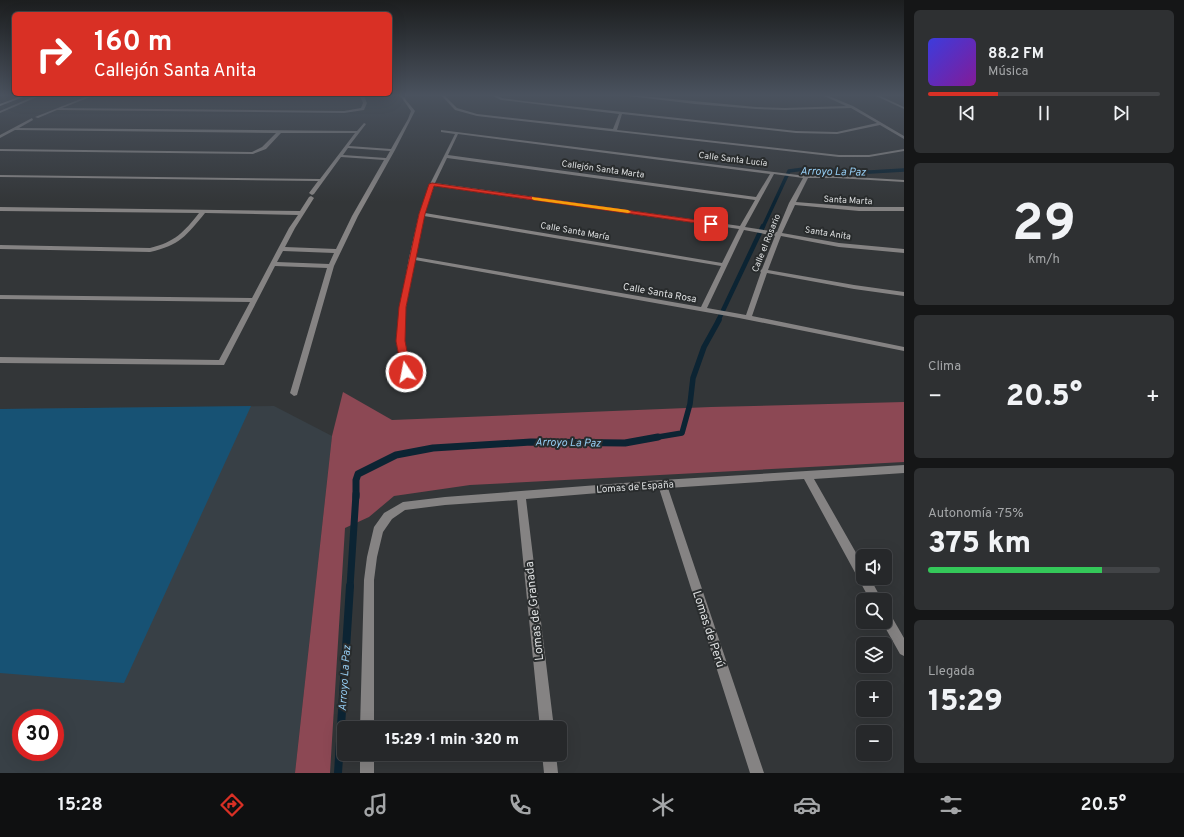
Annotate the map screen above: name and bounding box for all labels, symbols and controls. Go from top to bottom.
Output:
text: 160 m [94,25,172,61]
icon: right [28,28,80,80]
text: 88.2 FM [988,45,1044,64]
text: Callejón Santa Anita [94,60,256,83]
text: Música [988,64,1028,80]
icon: previous [956,102,978,124]
icon: pause [1033,102,1055,124]
icon: next [1110,102,1132,124]
street label: Calle Santa Lucía [698,150,768,169]
street label: Callejón Santa Marta [561,158,645,181]
water label: Arroyo La Paz [800,164,867,180]
text: 29 [1012,193,1076,259]
street label: Santa Marta [823,194,873,207]
pin [694,207,728,241]
street label: Calle el Rosario [750,212,783,274]
icon: arrive [700,213,722,235]
street label: Calle Santa María [540,220,611,243]
street label: Santa Anita [804,224,852,243]
text: km/h [1028,252,1060,268]
street label: Calle Santa Rosa [622,281,698,306]
position arrow [385,351,427,393]
text: Clima [928,359,961,375]
text: 20.5° [1006,379,1082,416]
text: − [928,384,942,411]
text: + [1146,384,1160,411]
water label: Arroyo La Paz [535,435,602,451]
street label: Lomas de España [596,478,674,497]
text: Autonomía · 75% [928,506,1024,522]
text: 375 km [928,526,1031,563]
map controls [856,549,892,761]
button: sound [856,549,892,585]
street label: Lomas de Granada [522,560,548,661]
street label: Lomas de Perú [688,589,728,670]
button: search [856,593,892,629]
button: layers [856,637,892,673]
water label: Arroyo La Paz [336,644,354,712]
text: Llegada [928,664,975,680]
button: + [856,681,892,717]
text: 15:29 [928,684,1003,721]
speed limit sign: 30 [12,709,64,761]
button: − [856,725,892,761]
text: 15:29 · 1 min · 320 m [385,731,519,750]
icon: directions [218,791,246,819]
icon: music [362,791,390,819]
icon: phone [506,791,534,819]
icon: climate [649,791,677,819]
icon: car [793,791,821,819]
icon: filters [937,791,965,819]
text: 15:28 [58,794,103,817]
text: 20.5° [1080,794,1126,817]

